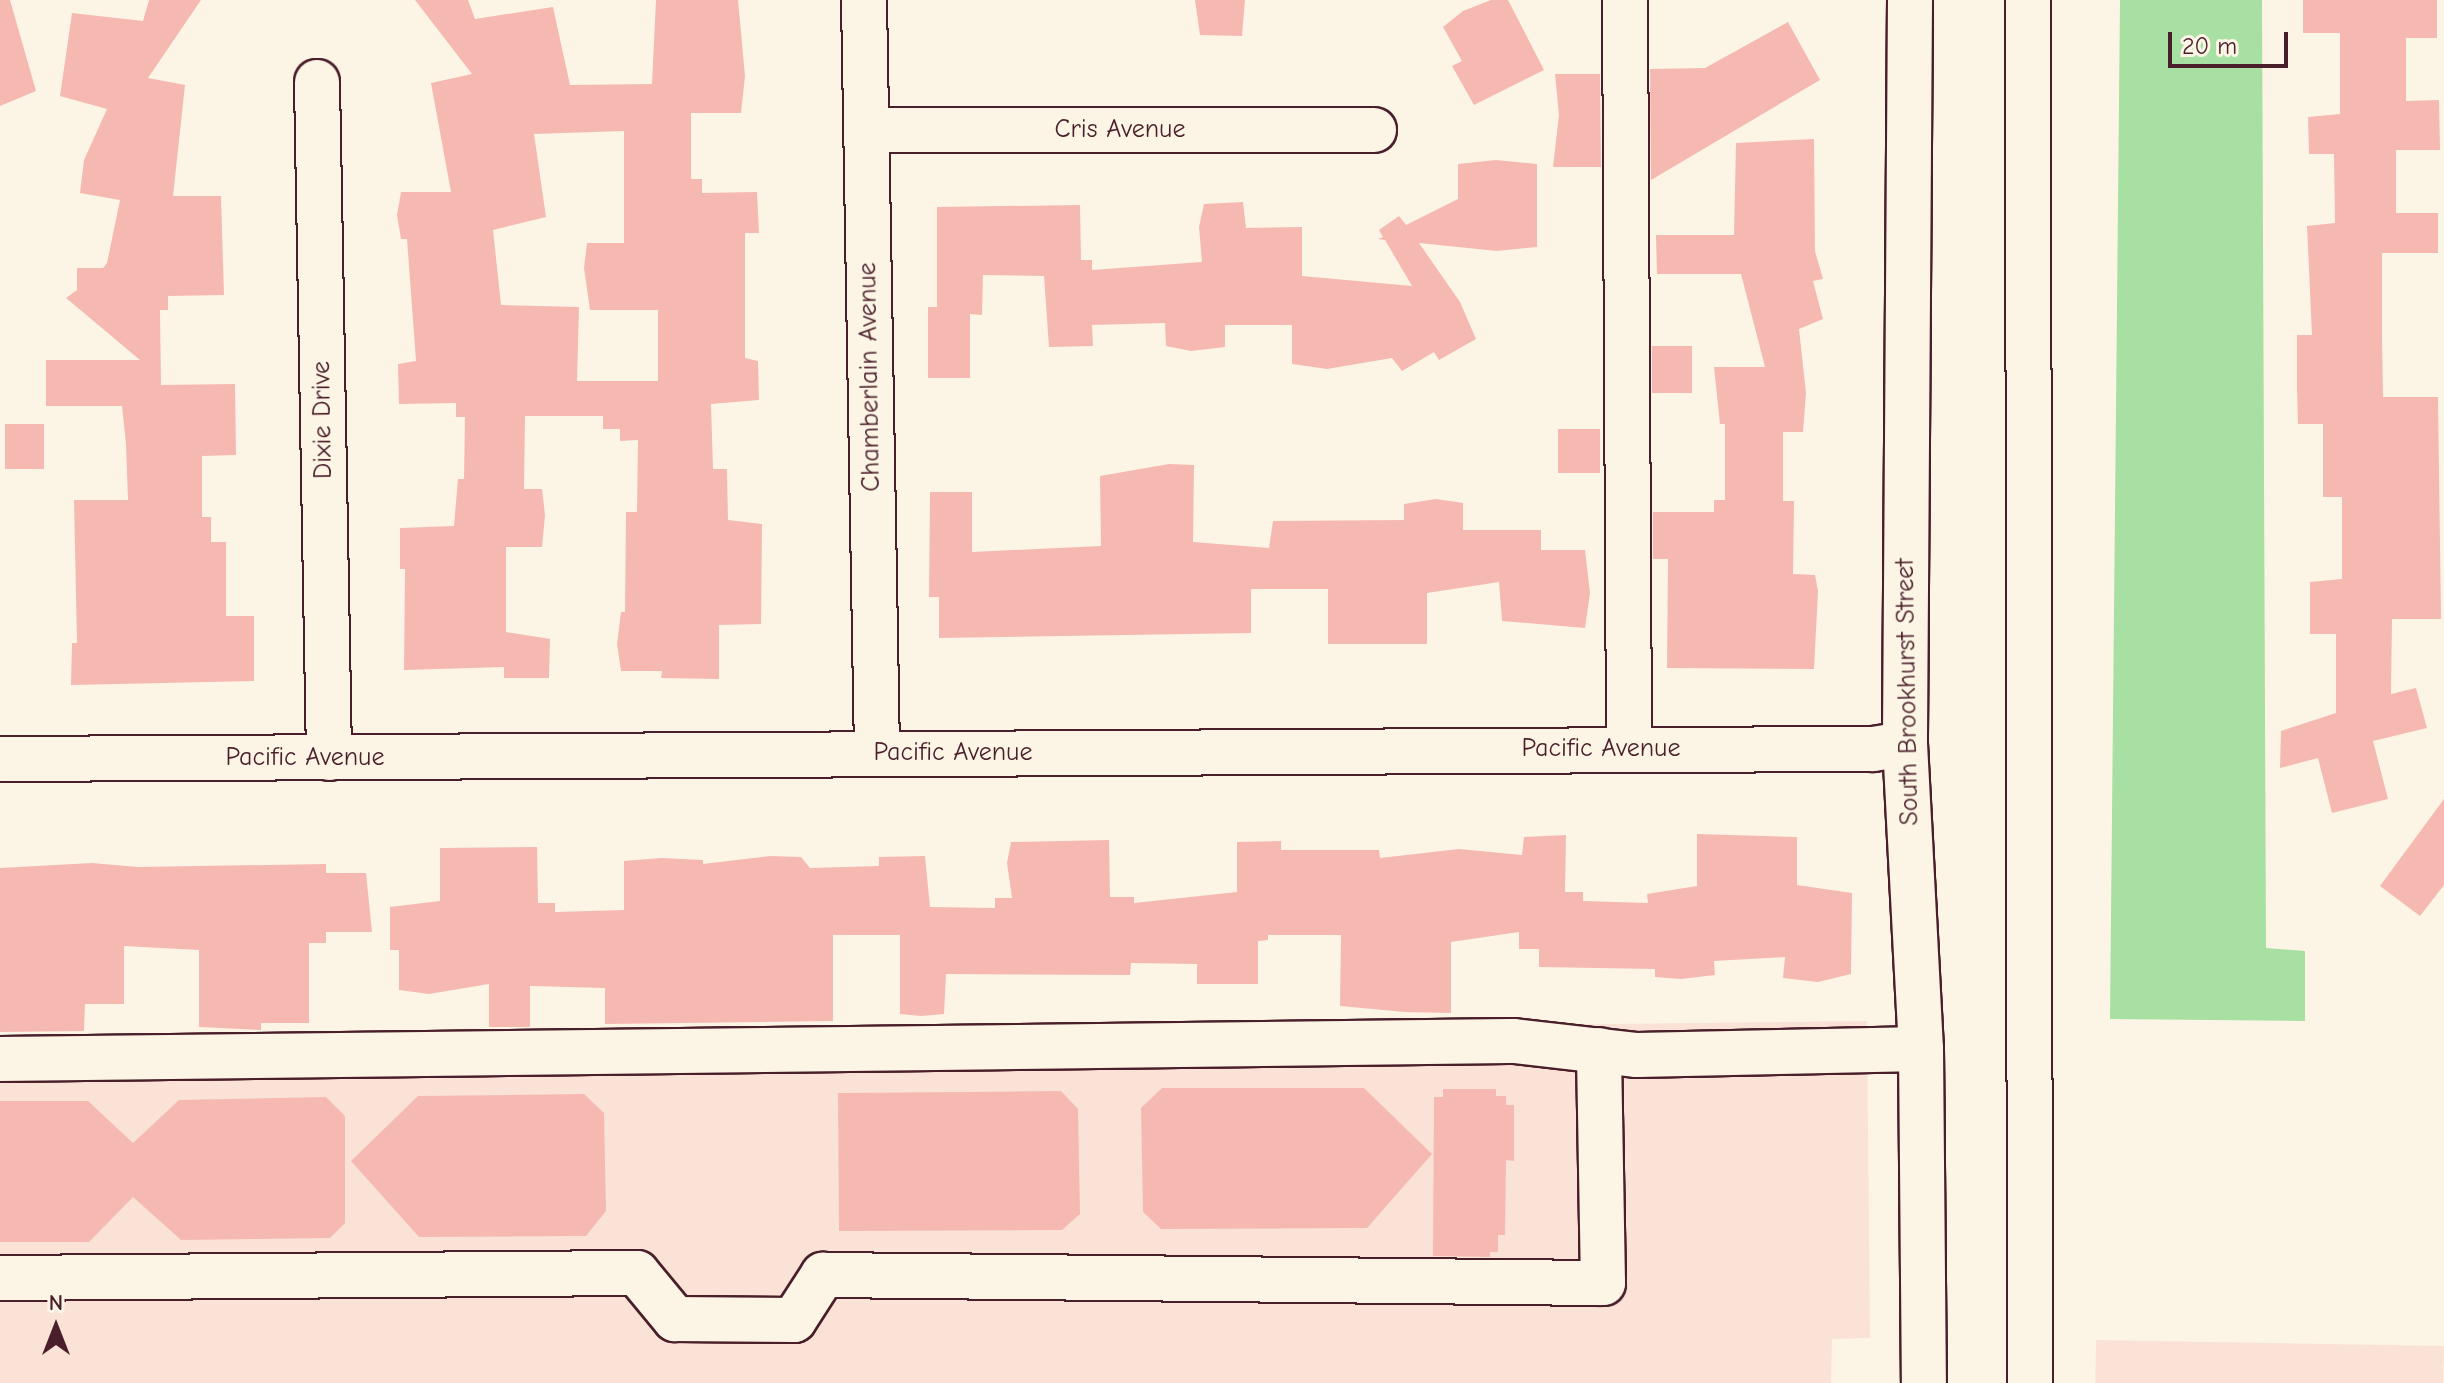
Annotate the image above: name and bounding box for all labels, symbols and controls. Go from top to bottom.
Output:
scale bar [2172,16,2292,66]
text: 20 m [2182,32,2237,60]
street label: Cris Avenue [1055,114,1185,146]
street label: Chamberlain Avenue [852,262,888,492]
street label: Dixie Drive [306,361,340,479]
street label: South Brookhurst Street [1890,558,1926,826]
street label: Pacific Avenue [1522,733,1680,765]
street label: Pacific Avenue [874,737,1032,769]
street label: Pacific Avenue [226,742,384,774]
north arrow [16,1287,96,1367]
text: N [49,1290,63,1316]

